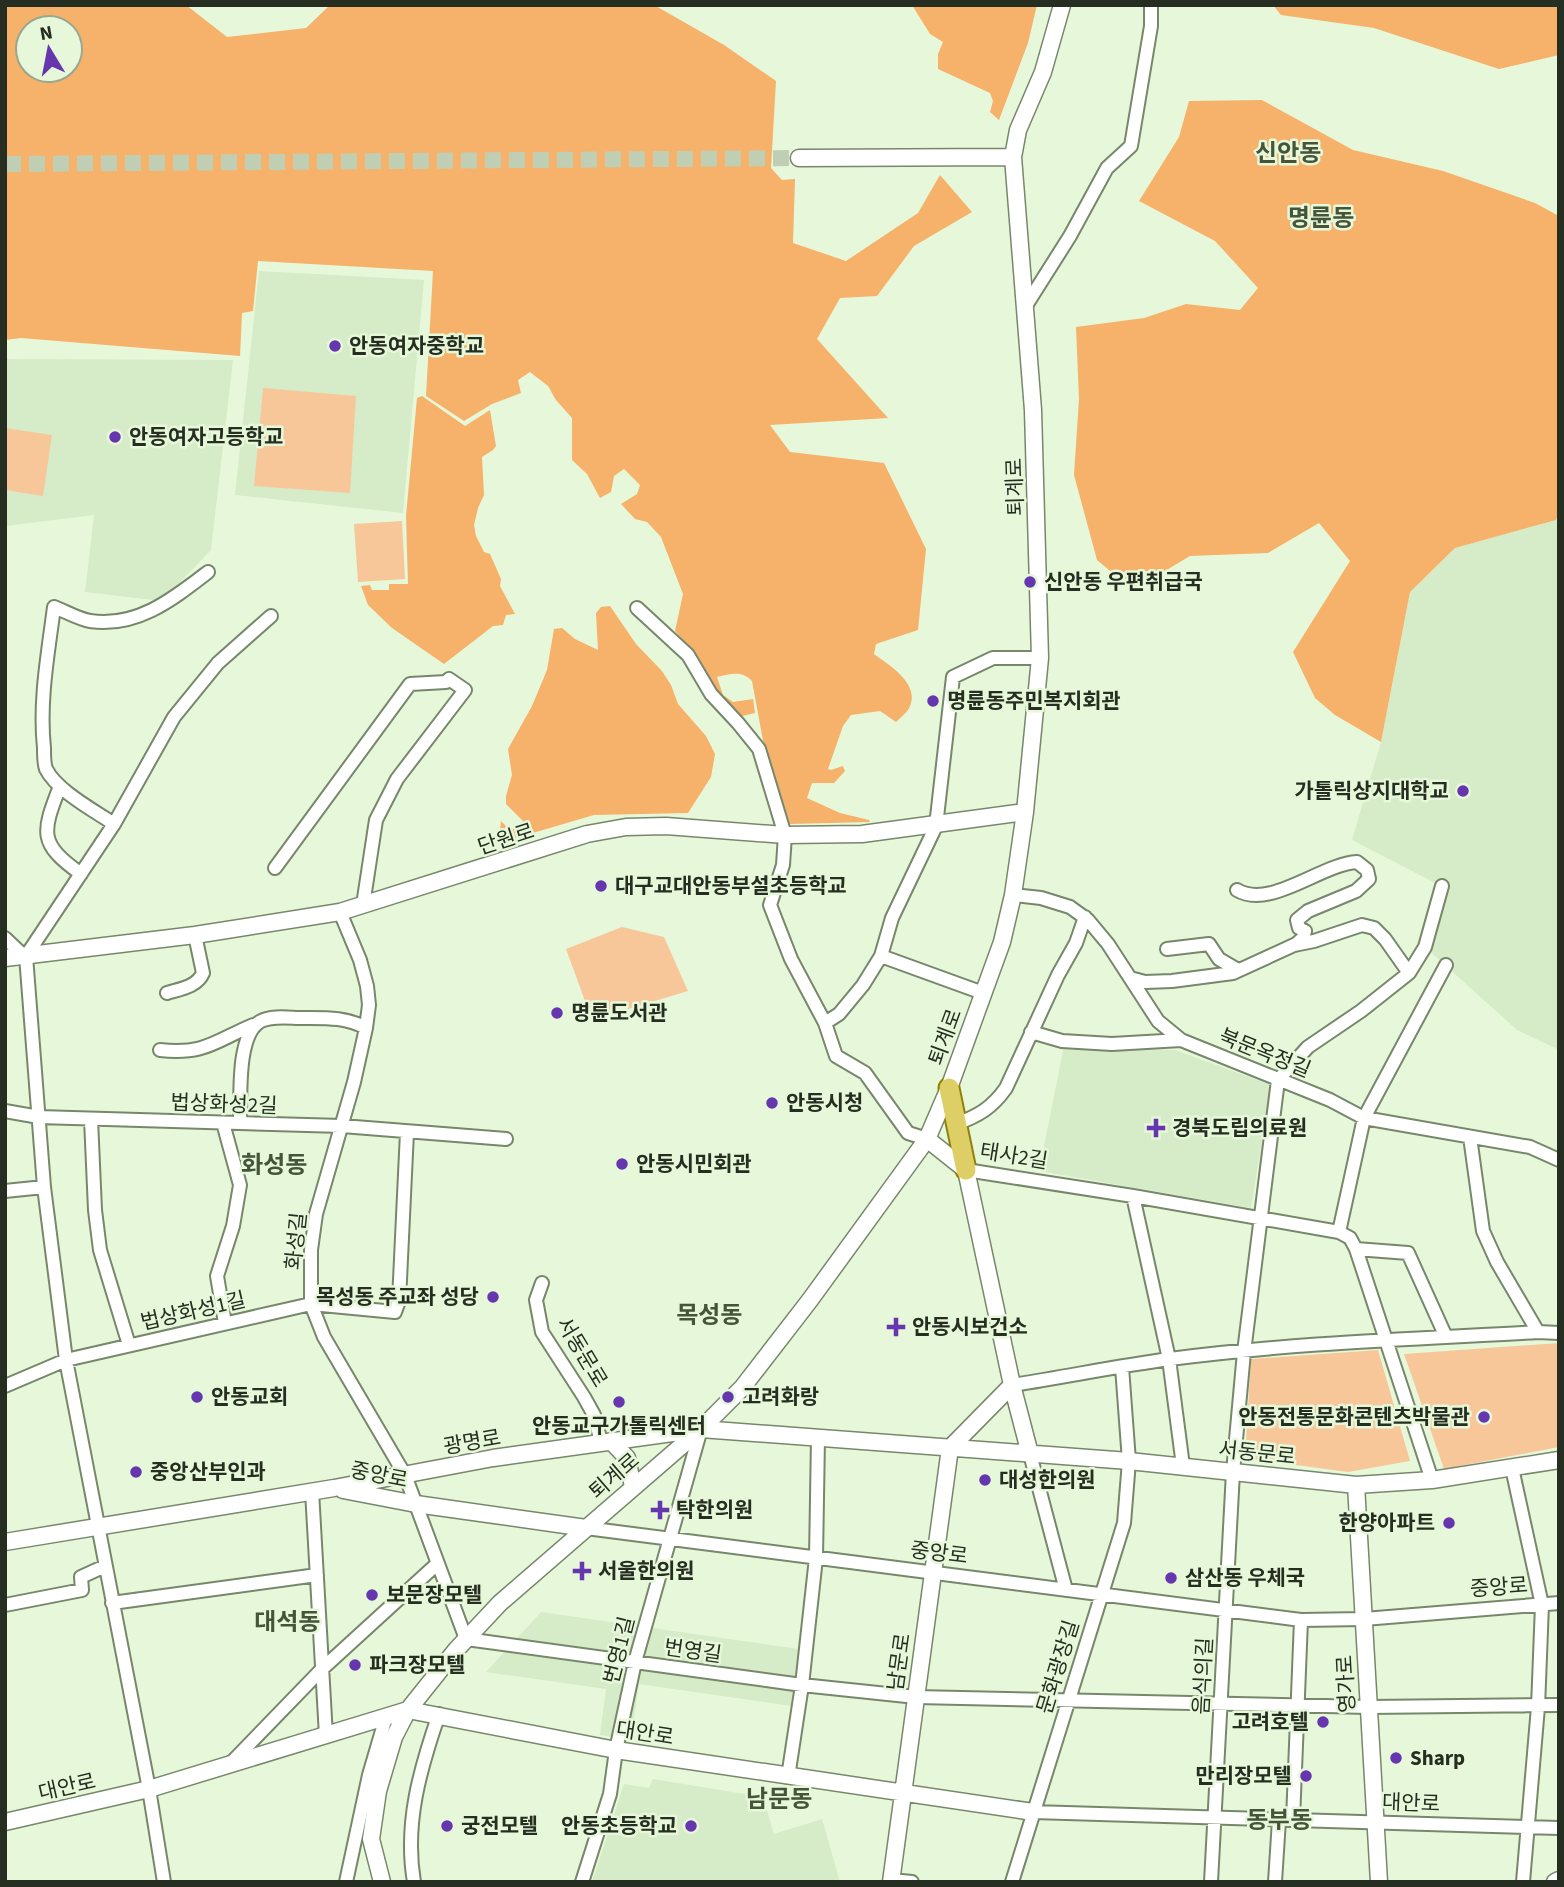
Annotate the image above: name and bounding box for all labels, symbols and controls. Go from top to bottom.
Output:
north arrow [14,14,84,84]
text: N [38,19,55,48]
district label: 신안동 [1255,136,1321,171]
district label: 명륜동 [1288,201,1354,236]
place label: 안동여자중학교 [349,331,484,361]
marker: 안동여자중학교 [327,338,343,354]
place label: 안동여자고등학교 [129,422,284,452]
marker: 안동여자고등학교 [107,429,123,445]
street label: 퇴계로 [999,458,1031,516]
place label: 신안동 우편취급국 [1044,567,1203,597]
marker: 신안동 우편취급국 [1022,574,1038,590]
place label: 명륜동주민복지회관 [947,686,1121,716]
marker: 명륜동주민복지회관 [925,693,941,709]
place label: 가톨릭상지대학교 [1294,776,1449,806]
marker: 가톨릭상지대학교 [1455,783,1471,799]
street label: 단원로 [474,816,538,862]
place label: 대구교대안동부설초등학교 [615,871,847,901]
marker: 대구교대안동부설초등학교 [593,878,609,894]
place label: 명륜도서관 [571,998,668,1028]
marker: 명륜도서관 [549,1005,565,1021]
street label: 퇴계로 [921,1005,969,1069]
street label: 북문옥정길 [1215,1021,1315,1085]
street label: 법상화성2길 [170,1087,278,1121]
place label: 안동시청 [786,1088,863,1118]
marker: 안동시청 [764,1095,780,1111]
place label: 경북도립의료원 [1172,1113,1307,1143]
marker: 경북도립의료원 [1146,1118,1166,1138]
street label: 태사2길 [978,1136,1050,1176]
district label: 화성동 [241,1148,307,1183]
place label: 안동시민회관 [636,1149,752,1179]
marker: 안동시민회관 [614,1156,630,1172]
street label: 화성길 [278,1211,314,1271]
place label: 목성동 주교좌 성당 [316,1282,479,1312]
street label: 법상화성1길 [137,1284,249,1338]
marker: 목성동 주교좌 성당 [485,1289,501,1305]
district label: 목성동 [676,1298,742,1333]
street label: 서동문로 [549,1311,615,1393]
place label: 안동시보건소 [912,1312,1028,1342]
marker: 안동시보건소 [886,1317,906,1337]
place label: 안동교회 [211,1382,288,1412]
place label: 고려화랑 [742,1382,819,1412]
marker: 안동교회 [189,1389,205,1405]
marker: 고려화랑 [720,1389,736,1405]
marker: 안동교구가톨릭센터 [611,1394,627,1410]
place label: 안동전통문화콘텐츠박물관 [1238,1402,1470,1432]
marker: 안동전통문화콘텐츠박물관 [1476,1409,1492,1425]
place label: 안동교구가톨릭센터 [532,1411,706,1441]
street label: 광명로 [441,1422,503,1462]
street label: 서동문로 [1217,1434,1297,1472]
street label: 퇴계로 [582,1446,646,1506]
street label: 중앙로 [348,1455,410,1495]
place label: 중앙산부인과 [150,1457,266,1487]
marker: 중앙산부인과 [128,1464,144,1480]
place label: 대성한의원 [999,1465,1096,1495]
marker: 대성한의원 [977,1472,993,1488]
place label: 탁한의원 [676,1495,753,1525]
marker: 탁한의원 [650,1500,670,1520]
place label: 한양아파트 [1338,1508,1435,1538]
marker: 한양아파트 [1441,1515,1457,1531]
street label: 중앙로 [908,1535,970,1571]
place label: 서울한의원 [598,1556,695,1586]
marker: 서울한의원 [572,1561,592,1581]
place label: 삼산동 우체국 [1185,1563,1305,1593]
marker: 삼산동 우체국 [1163,1570,1179,1586]
street label: 중앙로 [1469,1570,1529,1604]
place label: 보문장모텔 [386,1580,483,1610]
marker: 보문장모텔 [364,1587,380,1603]
district label: 대석동 [254,1605,320,1640]
street label: 번영1길 [596,1613,642,1687]
street label: 문화광장길 [1030,1616,1086,1718]
street label: 남문로 [880,1631,918,1693]
street label: 번영길 [662,1632,724,1670]
street label: 음식의길 [1186,1637,1220,1715]
place label: 파크장모텔 [369,1650,466,1680]
street label: 영가로 [1330,1654,1362,1714]
marker: 파크장모텔 [347,1657,363,1673]
place label: 고려호텔 [1232,1707,1309,1737]
street label: 대안로 [614,1714,676,1752]
marker: 고려호텔 [1315,1714,1331,1730]
place label: Sharp [1410,1743,1465,1773]
marker: Sharp [1388,1750,1404,1766]
place label: 만리장모텔 [1195,1761,1292,1791]
street label: 대안로 [35,1766,99,1808]
marker: 만리장모텔 [1298,1768,1314,1784]
district label: 남문동 [746,1782,812,1817]
street label: 대안로 [1382,1787,1440,1819]
district label: 동부동 [1246,1803,1312,1838]
place label: 궁전모텔 [461,1811,538,1841]
place label: 안동초등학교 [561,1811,677,1841]
marker: 궁전모텔 [439,1818,455,1834]
marker: 안동초등학교 [683,1818,699,1834]

